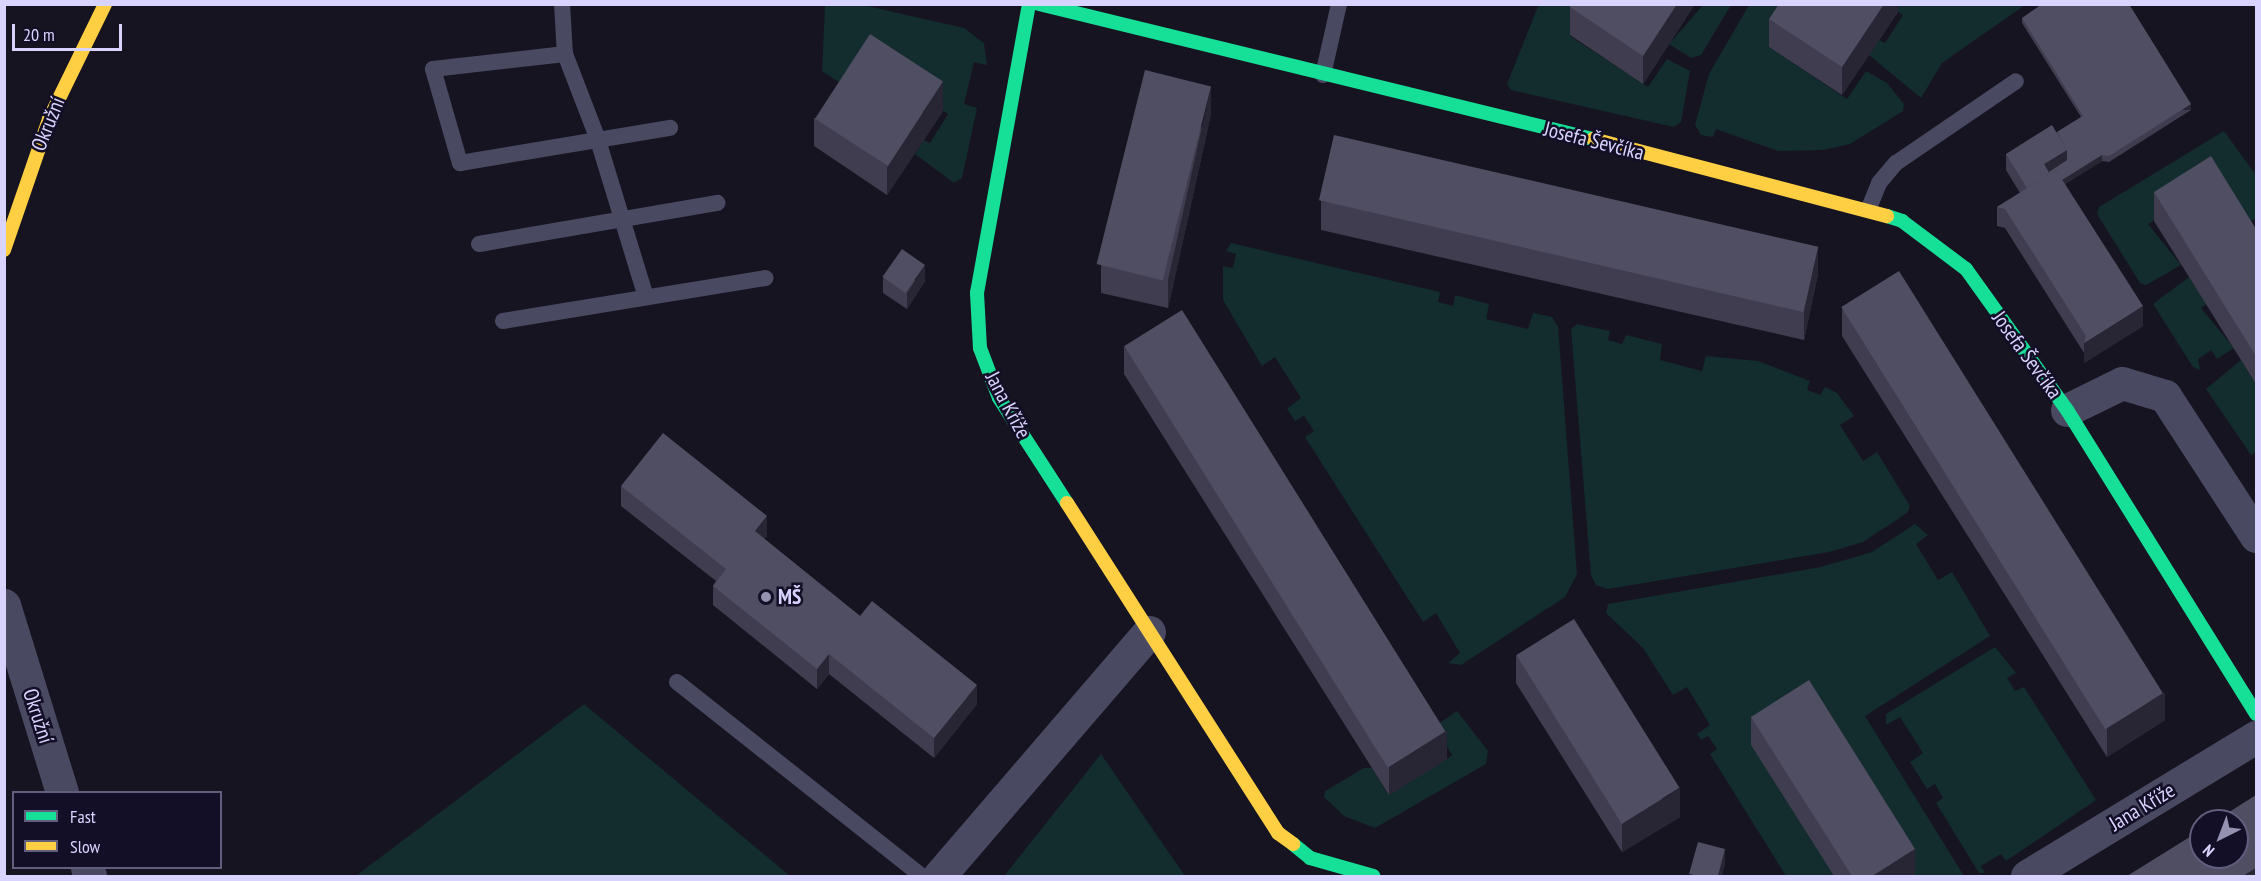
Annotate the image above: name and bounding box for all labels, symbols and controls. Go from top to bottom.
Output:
scale bar [15,12,124,50]
text: 20 m [23,23,55,46]
street label: Okružní [26,93,70,155]
street label: Josefa Ševčíka [1541,116,1647,166]
street label: Josefa Ševčíka [1987,306,2067,404]
street label: Jana Kříže [980,367,1036,443]
place label: MŠ [778,584,801,610]
marker: MŠ [759,590,773,604]
street label: Okružní [17,686,59,746]
street label: Jana Kříže [2105,778,2179,836]
legend [12,791,222,869]
text: Fast [70,805,96,828]
north arrow [2189,809,2249,869]
text: Slow [70,835,100,858]
text: N [2198,841,2218,861]

